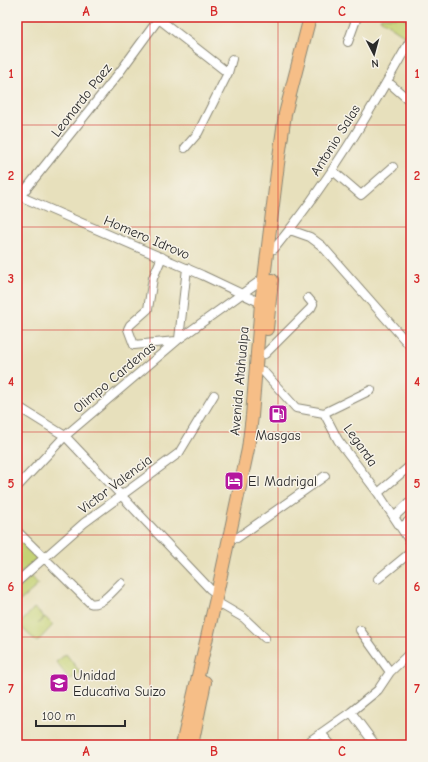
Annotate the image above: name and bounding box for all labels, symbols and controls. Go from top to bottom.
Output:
text: A [82,4,90,19]
text: B [210,4,218,19]
text: C [338,4,346,19]
north arrow [354,34,394,74]
text: N [371,57,379,70]
street label: Leonardo Paez [47,60,115,140]
text: 1 [8,66,14,81]
text: 1 [414,66,420,81]
street label: Antonio Salas [307,101,364,179]
text: 2 [8,168,14,183]
text: 2 [414,168,420,183]
street label: Homero Idrovo [101,212,192,263]
text: 3 [8,271,14,286]
text: 3 [414,271,420,286]
street label: Avenida Atahualpa [226,326,253,436]
street label: Olimpo Cardenas [70,338,159,417]
text: 4 [8,374,14,389]
text: 4 [414,374,420,389]
fuel station icon: Masgas [267,403,289,425]
street label: Legarda [340,421,381,470]
place label: Masgas [255,427,301,444]
street label: Victor Valencia [75,451,155,518]
hotel icon: El Madrigal [223,470,245,492]
place label: El Madrigal [248,473,317,490]
text: 5 [8,476,15,491]
text: 5 [414,476,421,491]
text: 6 [8,579,15,594]
text: 6 [414,579,421,594]
place label: Unidad Educativa Suizo [73,667,166,700]
school or university icon: Unidad Educativa Suizo [48,672,70,694]
text: 7 [8,681,14,696]
text: 7 [414,681,420,696]
scale bar [36,702,125,728]
text: 100 m [42,709,75,723]
text: A [82,744,90,759]
text: B [210,744,218,759]
text: C [338,744,346,759]

